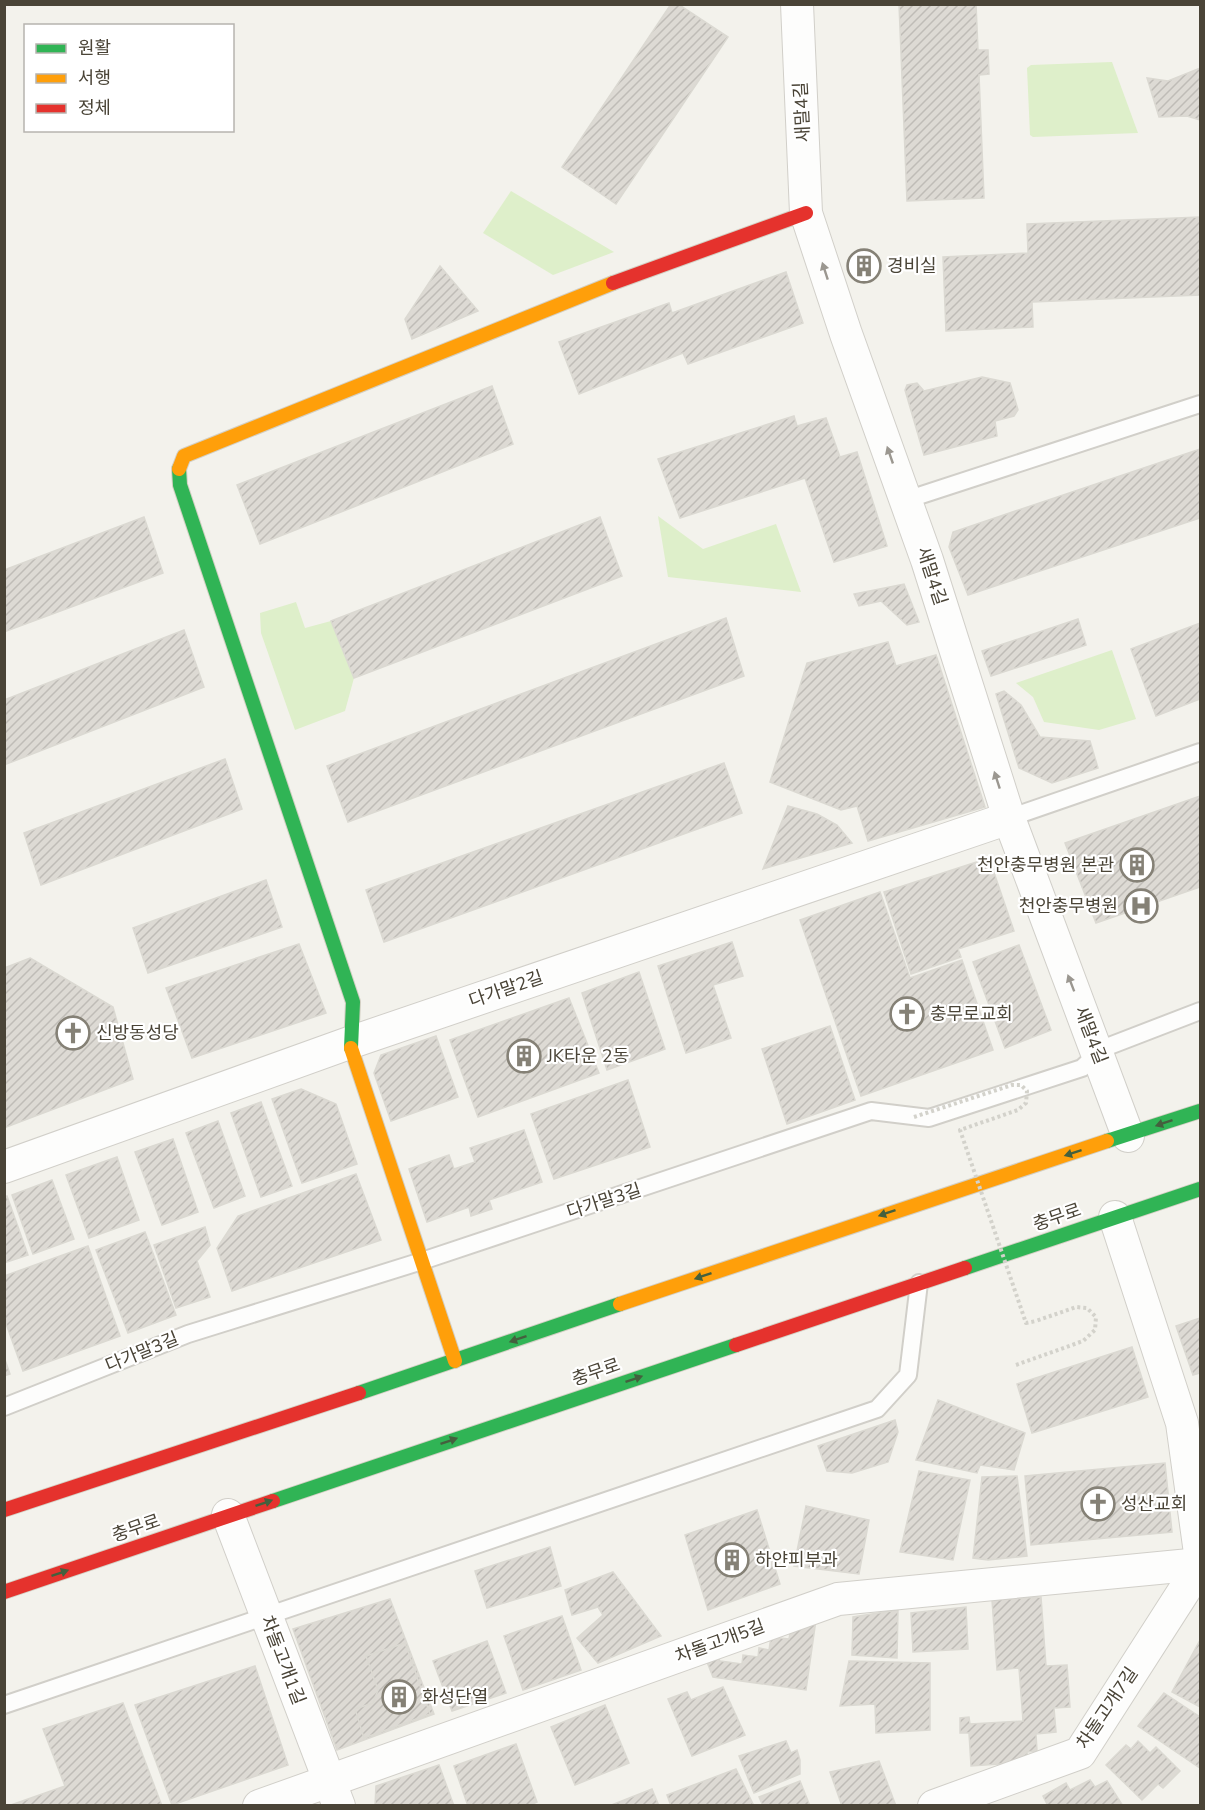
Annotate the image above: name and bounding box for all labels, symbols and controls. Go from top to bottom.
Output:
legend [24,24,234,132]
text: 원활 [78,36,111,60]
text: 서행 [78,66,111,90]
street label: 새말4길 [788,81,816,143]
text: 정체 [78,96,111,120]
building icon: 경비실 [846,248,882,284]
place label: 경비실 [887,254,937,278]
one-way arrow [820,262,829,280]
one-way arrow [885,446,895,464]
street label: 새말4길 [911,544,953,608]
one-way arrow [992,771,1001,789]
building icon: 천안충무병원 본관 [1119,847,1155,883]
place label: 천안충무병원 본관 [977,853,1114,877]
hospital icon: 천안충무병원 [1123,888,1159,924]
place label: 천안충무병원 [1019,894,1118,918]
street label: 다가말2길 [466,965,546,1013]
one-way arrow [1065,974,1075,992]
church icon: 충무로교회 [889,996,925,1032]
place label: 충무로교회 [930,1002,1013,1026]
street label: 새말4길 [1069,1002,1113,1068]
church icon: 신방동성당 [55,1015,91,1051]
place label: 신방동성당 [96,1021,179,1045]
building icon: JK타운 2동 [506,1038,542,1074]
place label: JK타운 2동 [546,1044,629,1068]
one-way arrow [1155,1119,1173,1129]
one-way arrow [1064,1149,1082,1159]
street label: 다가말3길 [564,1178,644,1224]
street label: 충무로 [1030,1198,1084,1236]
one-way arrow [878,1209,896,1219]
one-way arrow [693,1272,711,1282]
street label: 다가말3길 [102,1326,182,1378]
one-way arrow [509,1335,527,1345]
street label: 충무로 [569,1353,623,1391]
one-way arrow [625,1374,643,1383]
one-way arrow [440,1436,458,1445]
church icon: 성산교회 [1080,1486,1116,1522]
place label: 성산교회 [1121,1492,1187,1516]
one-way arrow [255,1498,273,1507]
street label: 충무로 [109,1509,163,1547]
building icon: 하얀피부과 [714,1542,750,1578]
place label: 하얀피부과 [755,1548,838,1572]
one-way arrow [51,1568,69,1578]
street label: 차돌고개1길 [255,1612,311,1708]
street label: 차돌고개5길 [672,1614,768,1668]
street label: 차돌고개7길 [1071,1662,1143,1754]
building icon: 화성단열 [381,1679,417,1715]
place label: 화성단열 [422,1685,488,1709]

